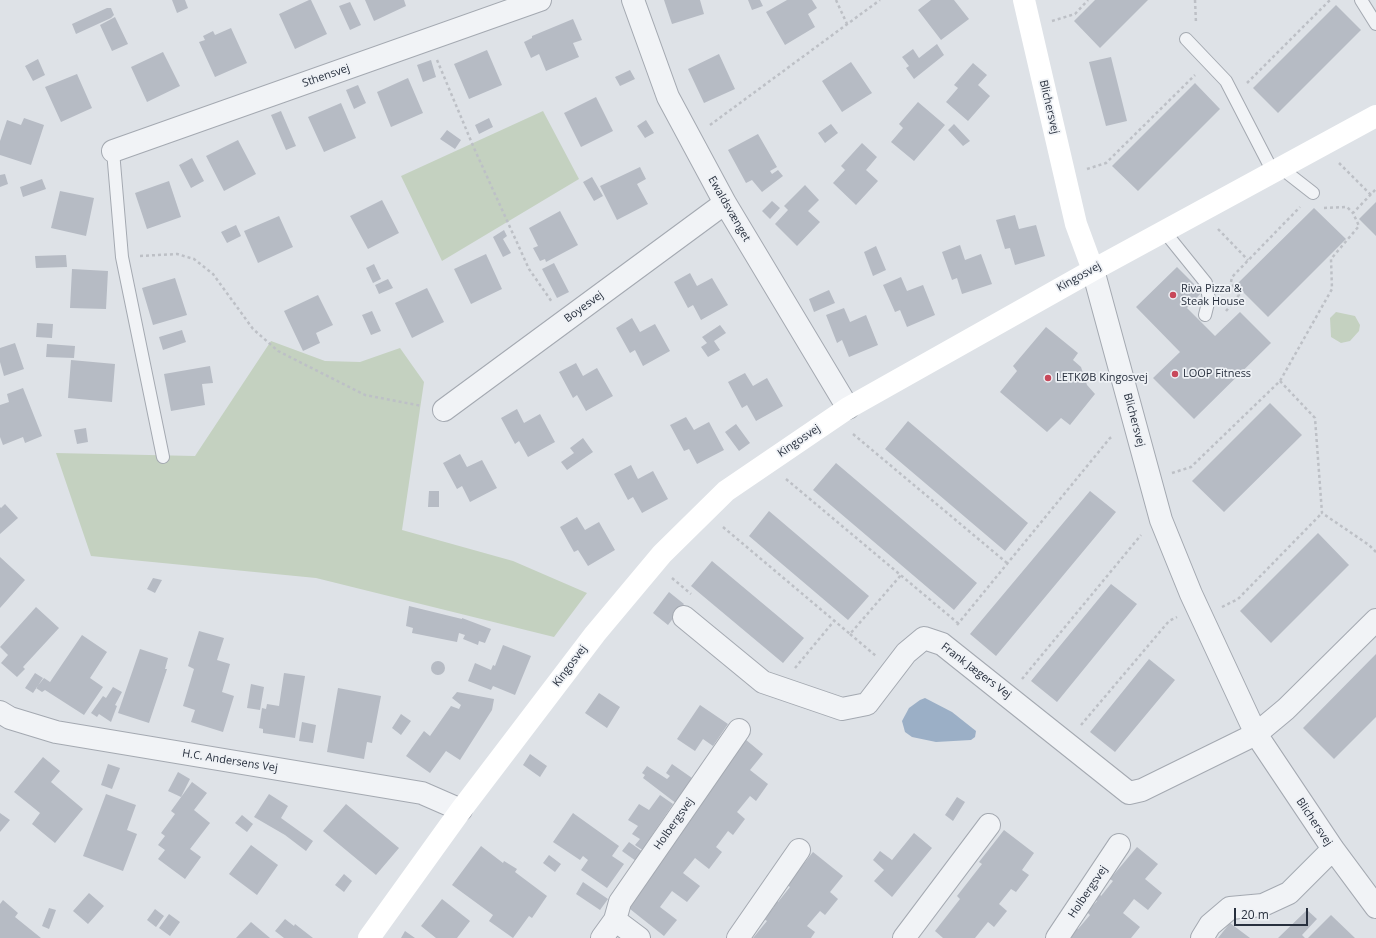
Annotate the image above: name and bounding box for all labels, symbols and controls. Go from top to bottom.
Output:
street label: Sthensvej [301,62,351,90]
street label: Blichersvej [1036,79,1062,135]
street label: Ewaldsvænget [705,174,753,244]
street label: Kingosvej [1055,259,1103,295]
place label: Riva Pizza & Steak House [1181,282,1245,308]
street label: Boyesvej [562,288,606,326]
marker: Riva Pizza & Steak House [1168,290,1178,300]
place label: LOOP Fitness [1183,367,1251,381]
marker: LOOP Fitness [1170,369,1180,379]
place label: LETKØB Kingosvej [1056,371,1148,385]
marker: LETKØB Kingosvej [1043,373,1053,383]
street label: Blichersvej [1121,392,1147,448]
street label: Kingosvej [775,422,823,460]
street label: Frank Jægers Vej [938,640,1014,702]
street label: Kingosvej [550,643,590,689]
street label: H.C. Andersens Vej [181,747,279,775]
street label: Holbergsvej [651,795,697,853]
street label: Blichersvej [1293,795,1335,849]
street label: Holbergsvej [1066,863,1110,921]
scale bar [1236,900,1310,926]
text: 20 m [1241,906,1269,923]

